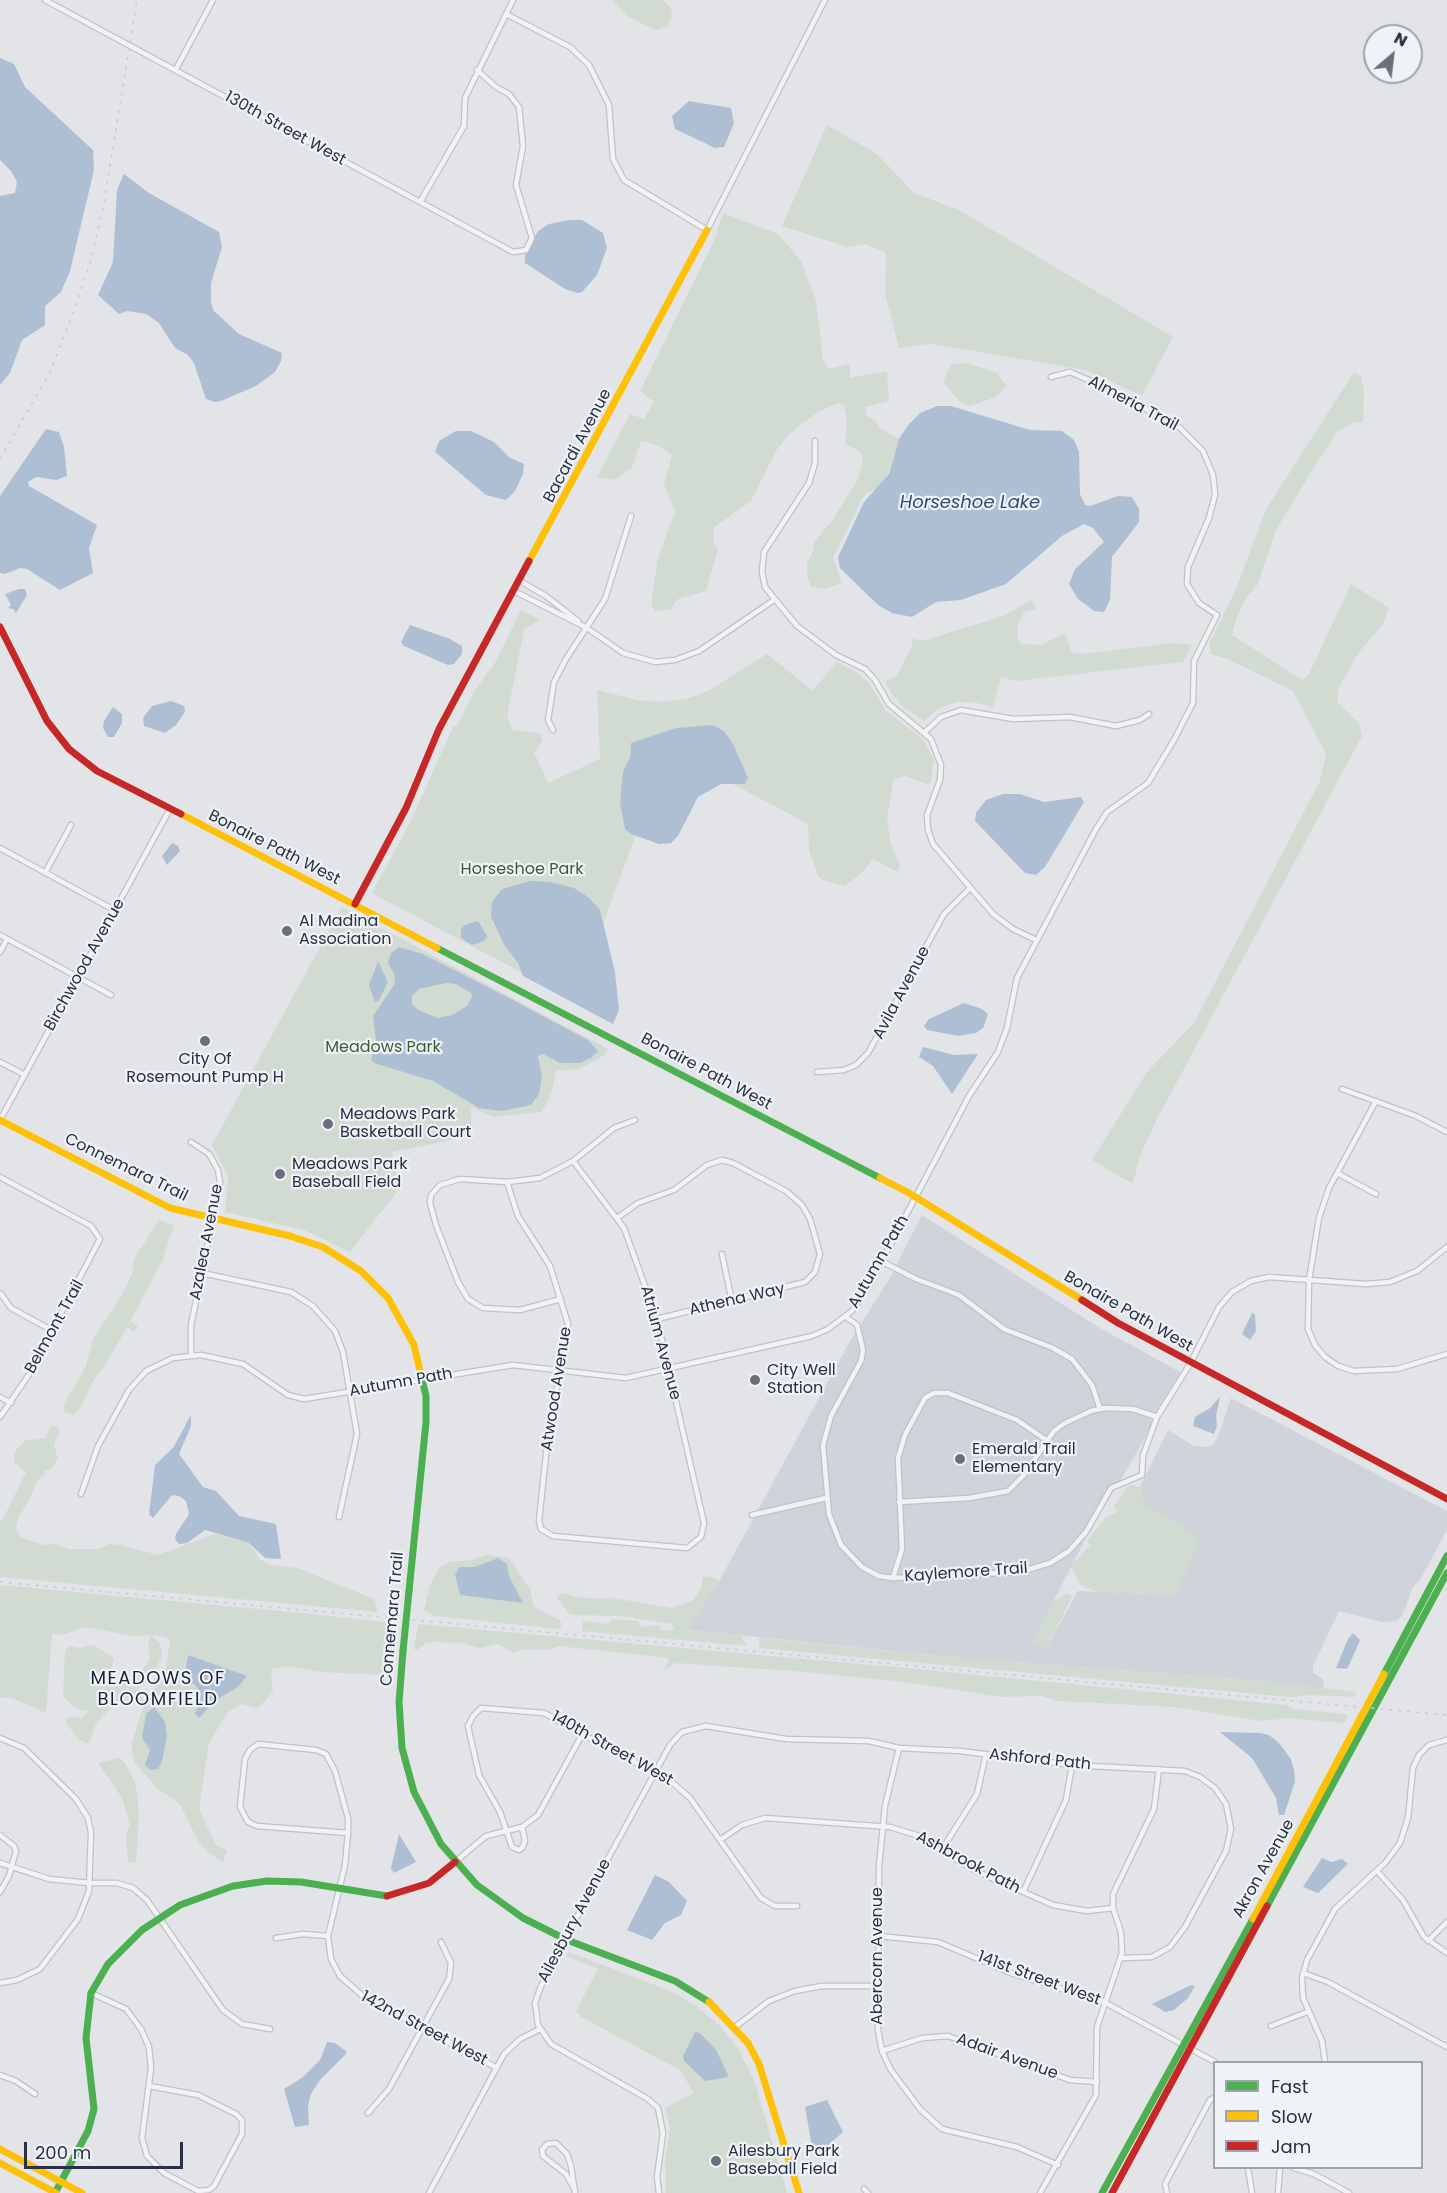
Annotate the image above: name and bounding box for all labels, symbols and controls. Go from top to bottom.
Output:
north arrow [1363,24,1423,84]
text: N [1390,26,1411,52]
street label: 130th Street West [221,88,349,170]
street label: Almeria Trail [1085,372,1181,436]
street label: Bacardi Avenue [540,386,616,506]
water label: Horseshoe Lake [900,492,1040,514]
street label: Bonaire Path West [205,806,343,890]
park label: Horseshoe Park [461,860,583,880]
street label: Birchwood Avenue [41,895,129,1035]
place label: Al Madina Association [299,912,391,950]
marker: Al Madina Association [280,924,294,938]
street label: Avila Avenue [869,943,935,1043]
street label: Bonaire Path West [637,1029,775,1115]
marker: City Of Rosemount Pump H [198,1034,212,1048]
park label: Meadows Park [325,1038,441,1058]
place label: City Of Rosemount Pump H [126,1050,284,1088]
place label: Meadows Park Basketball Court [340,1105,471,1143]
marker: Meadows Park Basketball Court [321,1117,335,1131]
street label: Connemara Trail [61,1130,191,1206]
place label: Meadows Park Baseball Field [292,1155,408,1193]
marker: Meadows Park Baseball Field [273,1167,287,1181]
street label: Azalea Avenue [186,1182,228,1302]
street label: Autumn Path [845,1212,913,1312]
street label: Bonaire Path West [1060,1267,1196,1357]
street label: Belmont Trail [21,1277,89,1377]
street label: Athena Way [687,1280,787,1320]
street label: Atrium Avenue [636,1284,684,1402]
street label: Atwood Avenue [538,1326,576,1452]
place label: City Well Station [767,1361,836,1399]
street label: Autumn Path [348,1364,454,1402]
marker: City Well Station [748,1373,762,1387]
place label: Emerald Trail Elementary [972,1440,1076,1478]
marker: Emerald Trail Elementary [953,1452,967,1466]
street label: Connemara Trail [378,1551,408,1687]
street label: Kaylemore Trail [904,1559,1028,1587]
district label: MEADOWS OF BLOOMFIELD [91,1668,225,1710]
street label: 140th Street West [548,1708,676,1790]
street label: Ashford Path [988,1745,1092,1775]
street label: Akron Avenue [1229,1816,1299,1922]
street label: Ashbrook Path [913,1827,1023,1899]
street label: Ailesbury Avenue [534,1856,616,1986]
street label: Abercorn Avenue [868,1887,888,2025]
street label: 141st Street West [975,1948,1103,2010]
street label: 142nd Street West [357,1988,491,2070]
street label: Adair Avenue [954,2030,1060,2084]
legend [1213,2061,1423,2169]
text: Fast [1271,2074,1308,2099]
text: Slow [1271,2104,1312,2129]
scale bar [27,2130,186,2168]
text: Jam [1271,2134,1311,2159]
text: 200 m [35,2140,91,2165]
place label: Ailesbury Park Baseball Field [728,2142,840,2180]
marker: Ailesbury Park Baseball Field [709,2154,723,2168]

